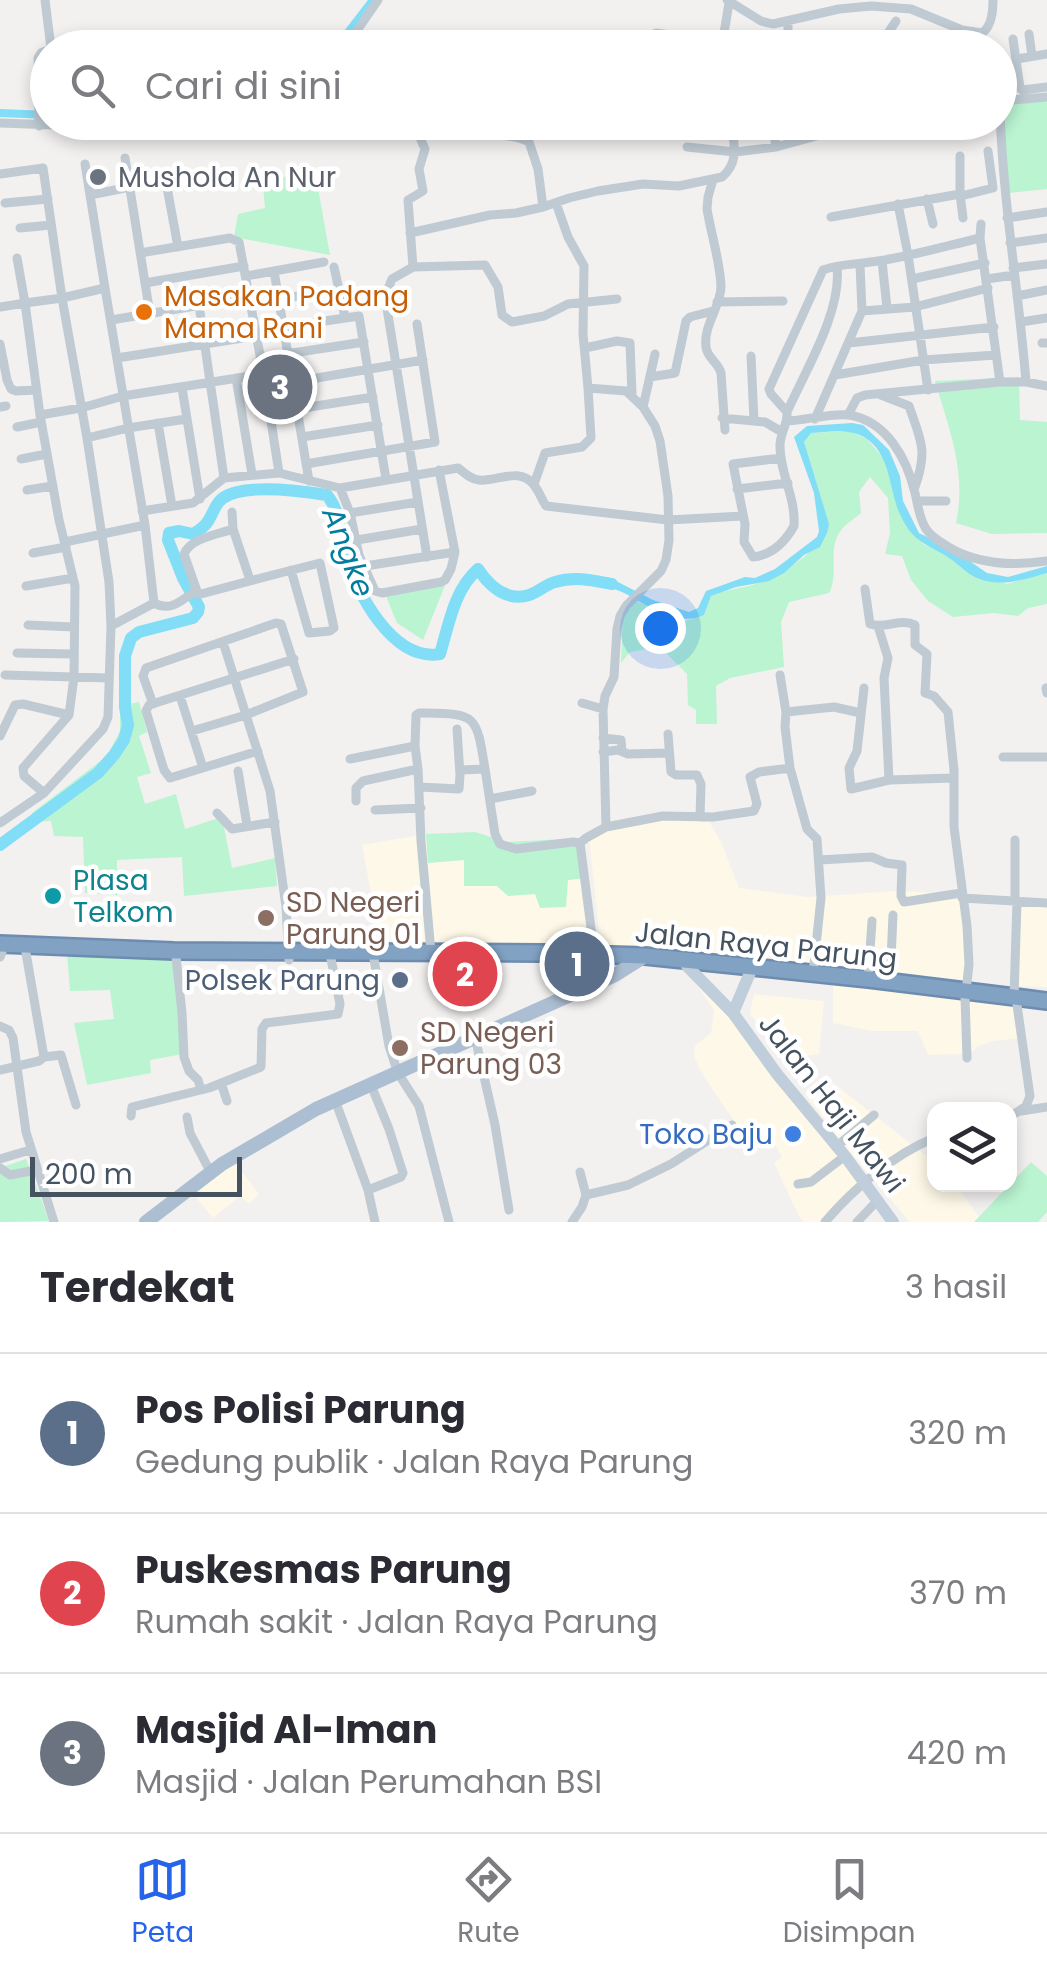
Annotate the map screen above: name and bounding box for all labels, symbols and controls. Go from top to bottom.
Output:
search box [30,30,1017,140]
icon: search [65,58,120,113]
text: Cari di sini [145,59,342,112]
place label: Mushola An Nur [118,158,336,197]
marker: Mushola An Nur [87,166,109,188]
place label: Masakan Padang Mama Rani [164,277,409,348]
marker: Masakan Padang Mama Rani [133,301,155,323]
pin: 3 [248,350,312,424]
water label: Angke [311,499,385,603]
your location [635,603,686,654]
place label: Plasa Telkom [73,861,174,932]
place label: SD Negeri Parung 01 [286,883,420,954]
marker: Plasa Telkom [42,885,64,907]
marker: SD Negeri Parung 01 [255,907,277,929]
street label: Jalan Raya Parung [633,912,899,979]
pin: 1 [544,926,610,1002]
pin: 2 [432,936,498,1012]
place label: Polsek Parung [185,961,380,1000]
marker: Polsek Parung [389,969,411,991]
street label: Jalan Haji Mawi [749,1006,914,1201]
place label: SD Negeri Parung 03 [420,1013,562,1084]
marker: SD Negeri Parung 03 [389,1037,411,1059]
map controls [927,1102,1017,1192]
button: layers [927,1102,1017,1192]
place label: Toko Baju [639,1115,773,1154]
marker: Toko Baju [782,1123,804,1145]
scale bar [30,1152,242,1196]
text: 200 m [45,1155,133,1194]
text: Terdekat [40,1258,235,1317]
text: 3 hasil [905,1264,1007,1309]
text: Pos Polisi Parung [135,1383,466,1436]
text: 1 [66,1410,79,1455]
text: 320 m [908,1410,1007,1455]
text: Gedung publik · Jalan Raya Parung [135,1439,693,1484]
text: Puskesmas Parung [135,1543,512,1596]
text: 2 [63,1570,82,1615]
text: 370 m [909,1570,1007,1615]
text: Rumah sakit · Jalan Raya Parung [135,1599,658,1644]
text: Masjid Al-Iman [135,1703,437,1756]
text: 3 [63,1730,82,1775]
text: 420 m [907,1730,1007,1775]
text: Masjid · Jalan Perumahan BSI [135,1759,602,1804]
tab: Peta [131,1852,194,1954]
tab: Rute [457,1852,520,1954]
tab: Disimpan [783,1852,915,1954]

